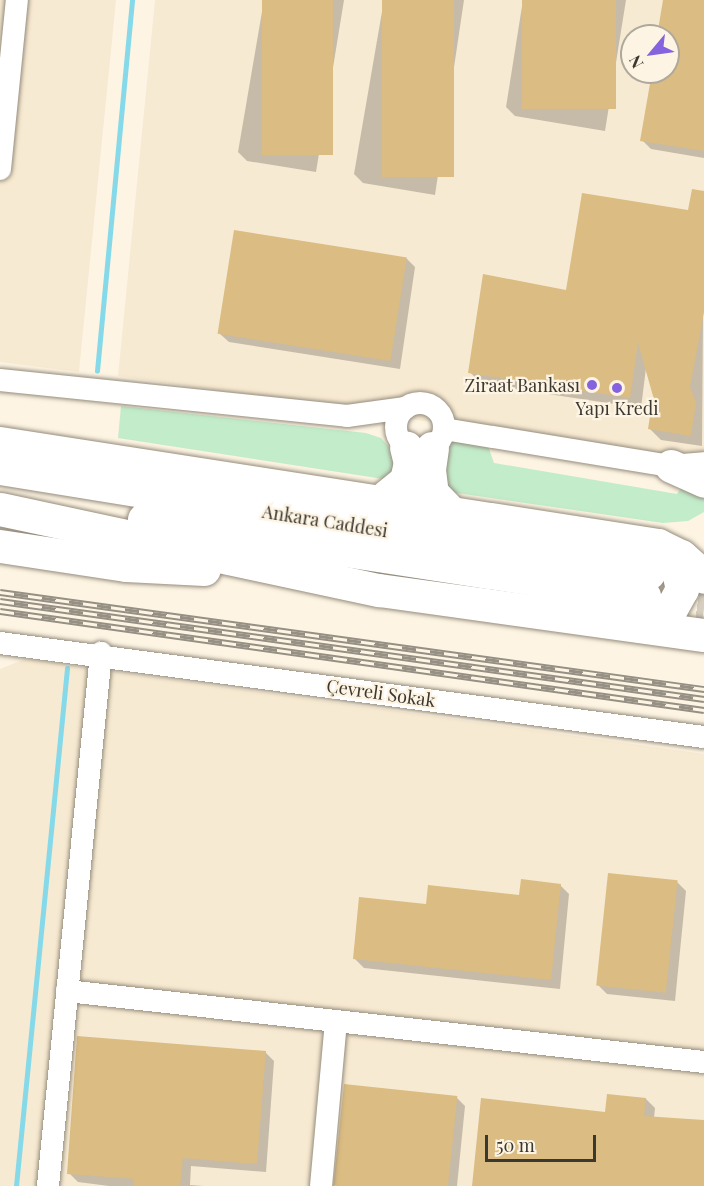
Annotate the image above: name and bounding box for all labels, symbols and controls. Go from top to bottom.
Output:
north arrow [620,24,680,84]
text: N [624,52,648,72]
place label: Ziraat Bankası [464,374,580,396]
marker: Ziraat Bankası [585,378,599,392]
marker: Yapı Kredi [610,381,624,395]
place label: Yapı Kredi [576,397,658,419]
street label: Ankara Caddesi [261,500,389,542]
street label: Çevreli Sokak [325,675,437,711]
scale bar [488,1123,599,1161]
text: 50 m [496,1133,535,1157]

